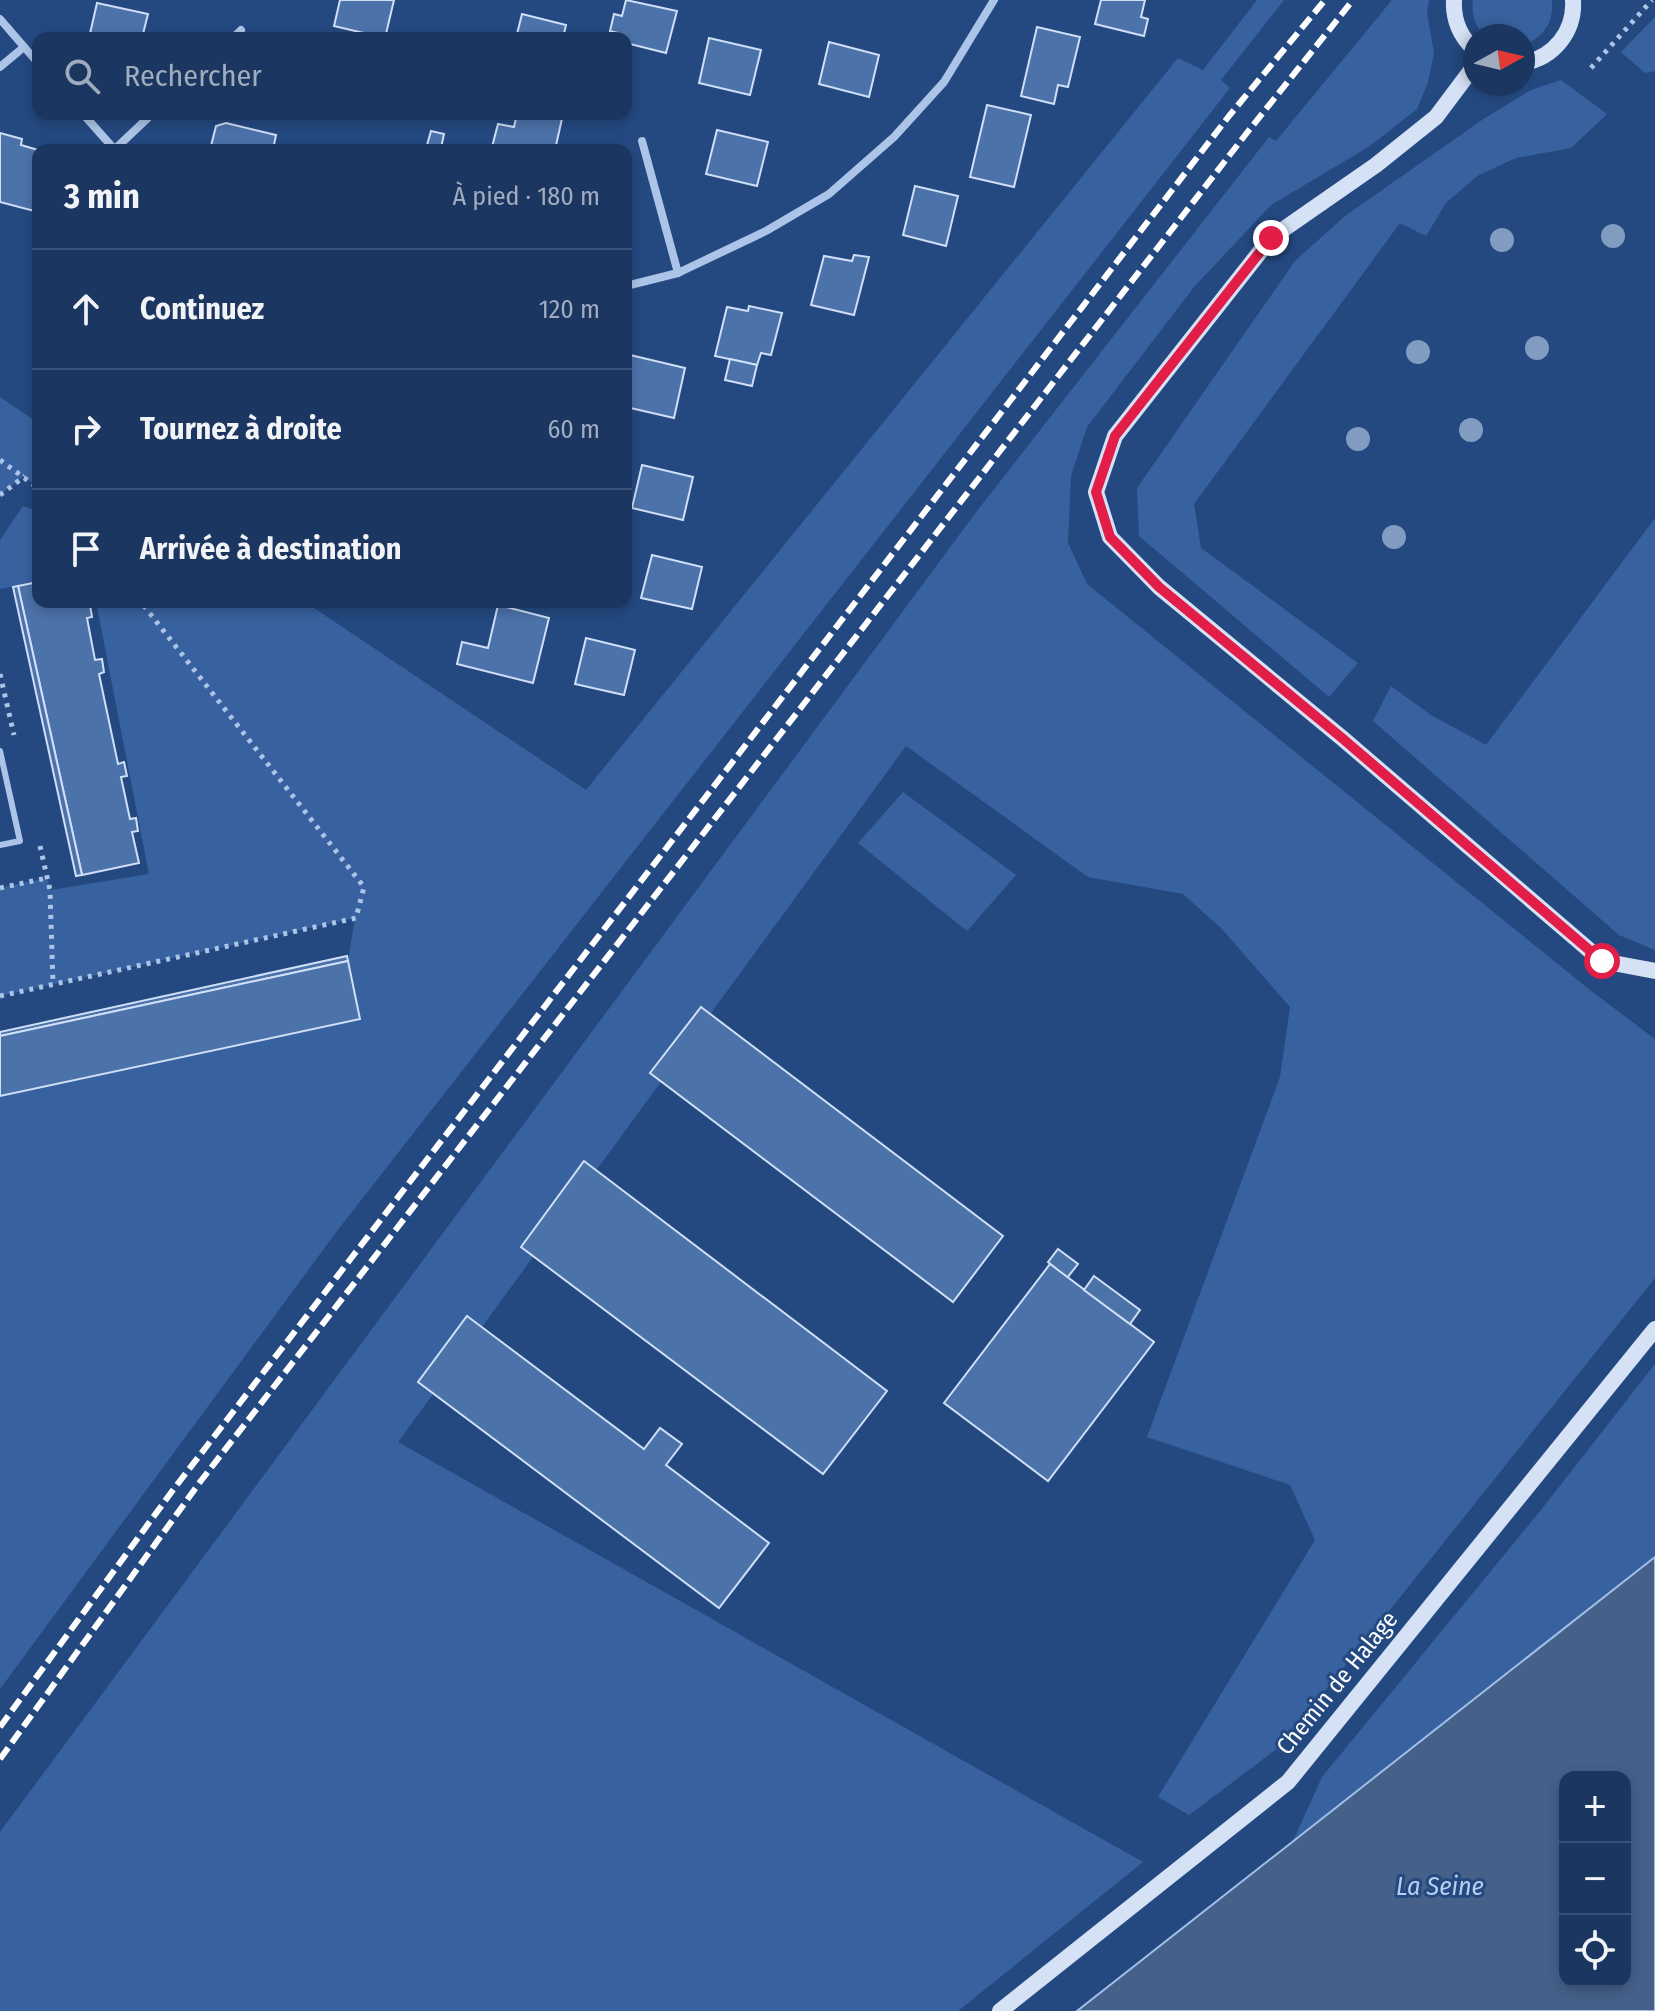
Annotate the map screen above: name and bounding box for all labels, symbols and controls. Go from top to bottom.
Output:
north arrow [1463,24,1535,96]
search box [32,32,632,120]
icon: search [60,54,104,98]
text: Rechercher [124,58,262,94]
text: 3 min [64,176,140,217]
text: À pied · 180 m [453,181,600,212]
route end [1253,220,1289,256]
icon: ahead [64,287,108,331]
text: Continuez [140,291,264,327]
text: 120 m [539,294,600,325]
icon: right [64,407,108,451]
text: Tournez à droite [140,411,342,447]
text: 60 m [547,414,600,445]
icon: arrive [64,527,108,571]
text: Arrivée à destination [140,531,401,567]
route start [1584,943,1620,979]
street label: Chemin de Halage [1271,1606,1403,1760]
map controls [1559,1771,1631,1987]
button: + [1559,1771,1631,1843]
button: − [1559,1843,1631,1915]
water label: La Seine [1396,1871,1484,1902]
button: locate [1559,1915,1631,1987]

